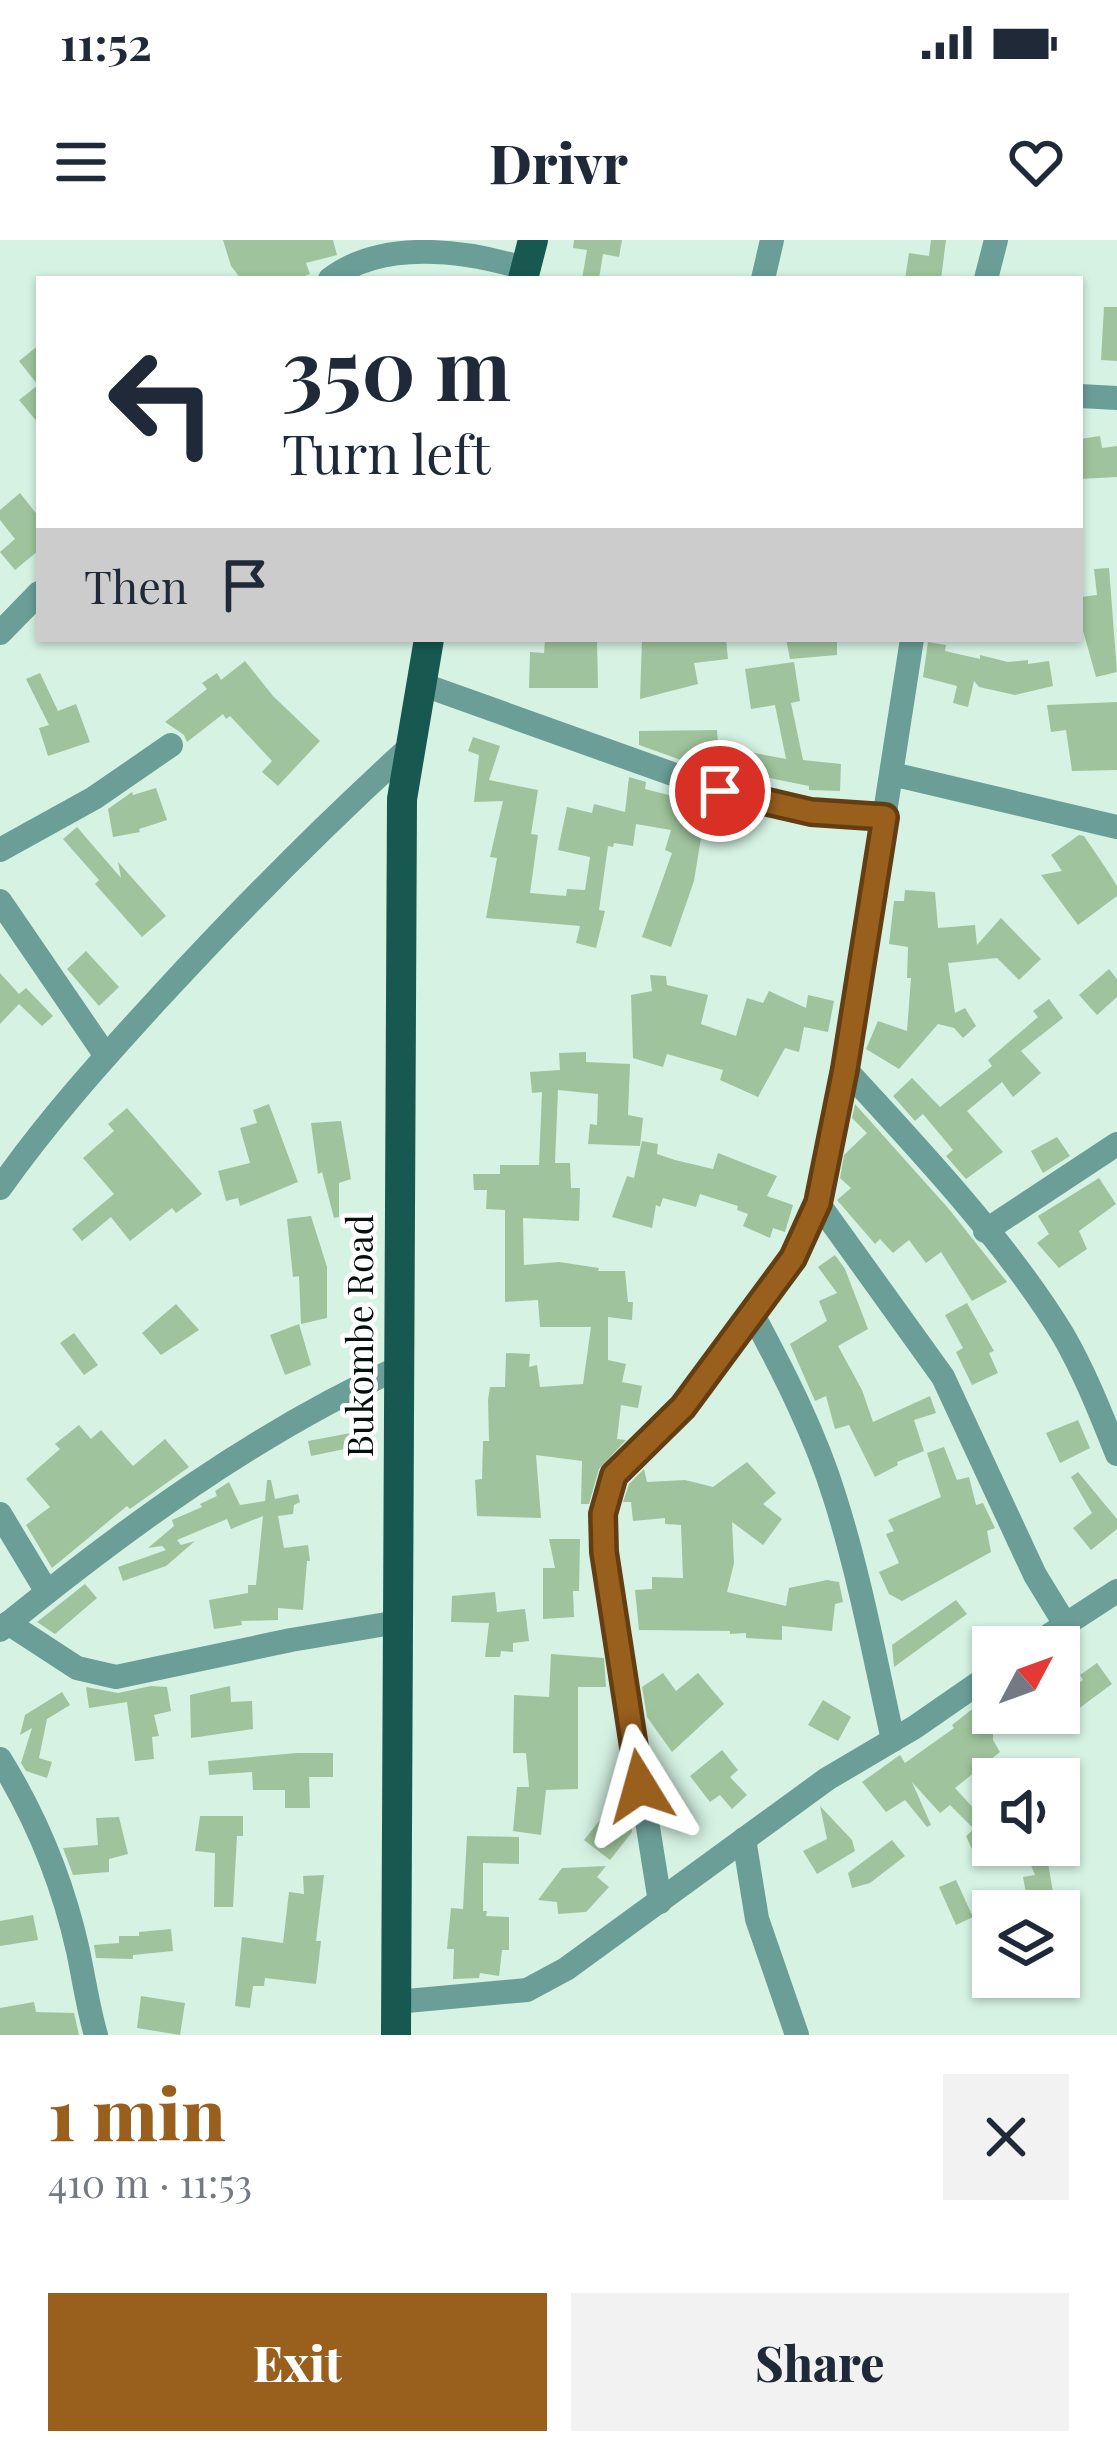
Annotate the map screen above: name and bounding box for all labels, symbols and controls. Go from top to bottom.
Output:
text: 11:52 [60,12,152,72]
text: Drivr [489,126,628,198]
icon: menu [48,129,114,195]
icon: heart [1003,129,1069,195]
text: 350 m [282,310,511,422]
icon: left [84,324,240,480]
text: Turn left [282,417,491,489]
icon: arrive [212,552,278,618]
text: Then [84,555,188,615]
pin [669,740,771,842]
icon: arrive [687,758,753,824]
street label: Bukombe Road [334,1214,382,1458]
north arrow [972,1626,1080,1734]
map controls [972,1626,1080,1998]
position arrow [577,1723,703,1849]
button: sound [972,1758,1080,1866]
button: layers [972,1890,1080,1998]
text: 1 min [48,2063,226,2159]
button: close [943,2074,1069,2200]
text: 410 m · 11:53 [48,2156,252,2208]
button: Exit [48,2293,547,2431]
button: Share [571,2293,1069,2431]

